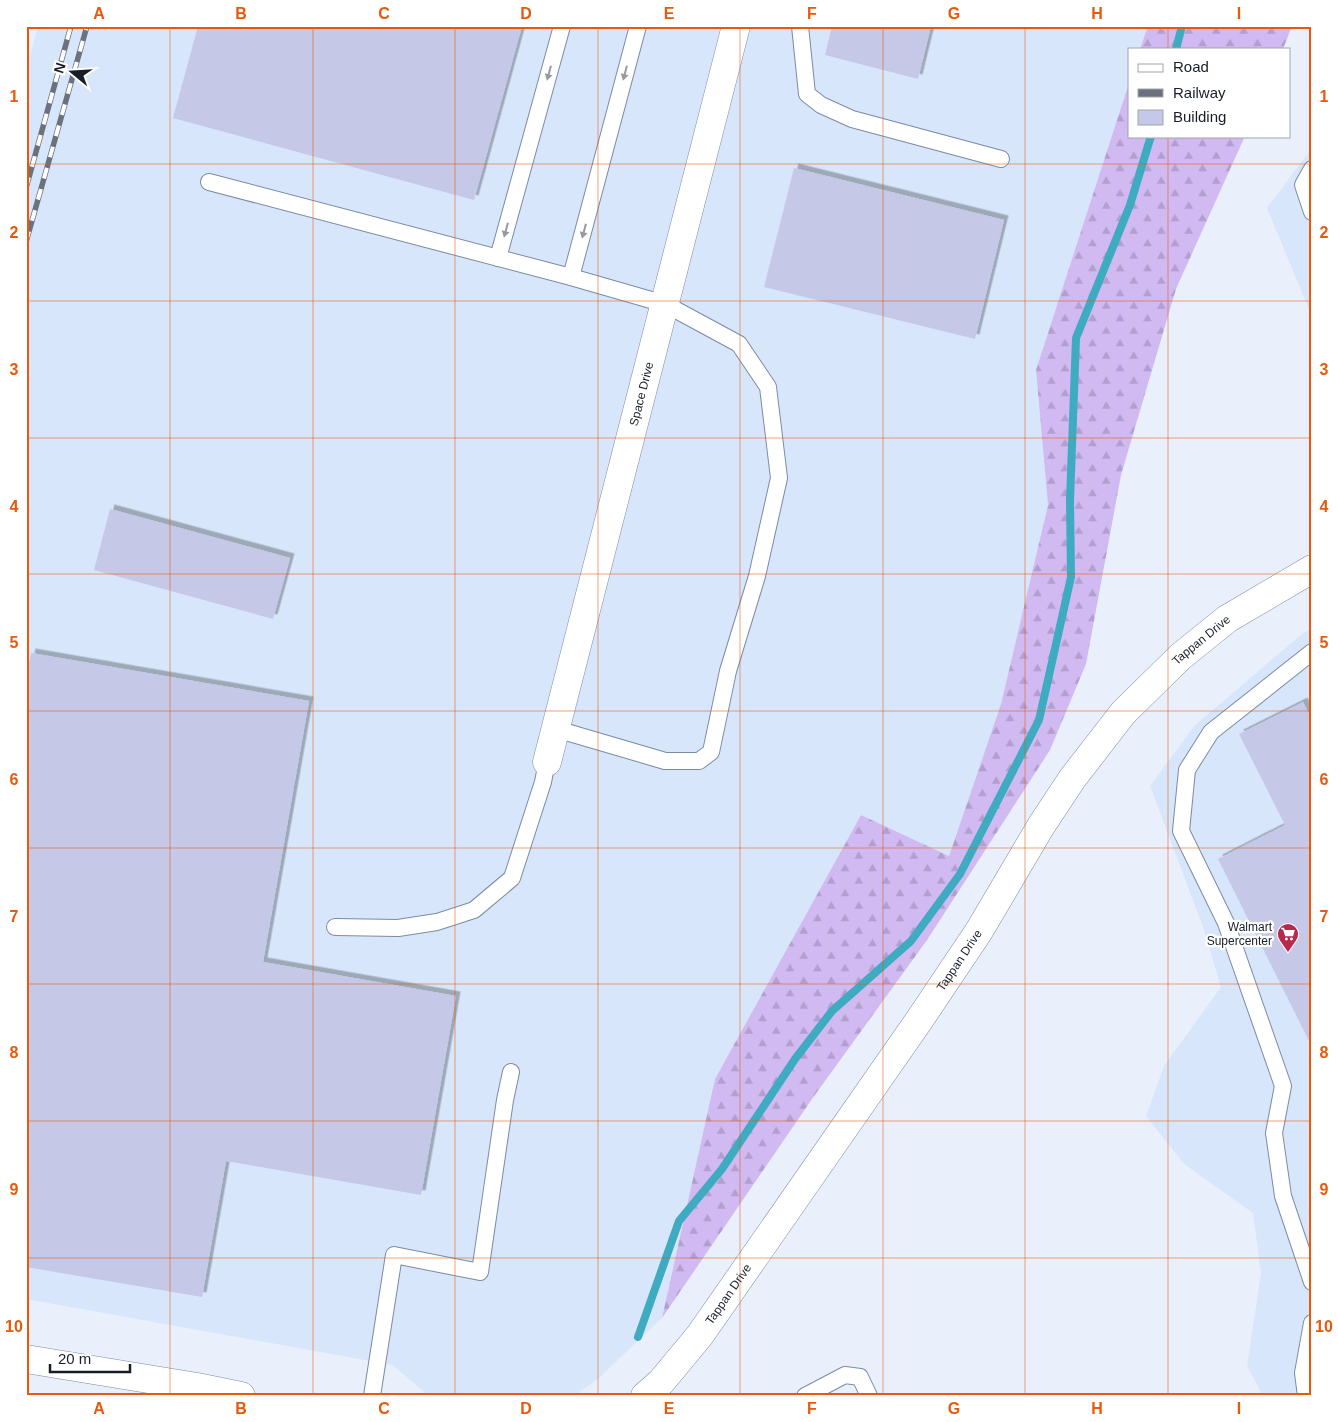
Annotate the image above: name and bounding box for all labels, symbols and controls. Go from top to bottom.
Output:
text: A [93,5,105,22]
text: B [235,5,247,22]
text: C [378,5,390,22]
text: D [520,5,532,22]
text: E [664,5,675,22]
text: F [807,5,817,22]
text: G [948,5,960,22]
text: H [1091,5,1103,22]
text: I [1237,5,1241,22]
north arrow [48,48,98,98]
legend [1128,48,1290,138]
text: Road [1173,58,1209,75]
text: N [50,61,69,75]
one-way arrow [545,66,553,81]
one-way arrow [621,66,629,81]
text: Railway [1173,84,1226,101]
text: 1 [10,88,19,105]
text: 1 [1320,88,1329,105]
text: Building [1173,108,1226,125]
one-way arrow [502,222,510,237]
one-way arrow [580,223,588,238]
text: 2 [10,224,19,241]
text: 2 [1320,224,1329,241]
street label: Space Drive [627,360,657,427]
text: 3 [10,361,19,378]
text: 3 [1320,361,1329,378]
text: 4 [10,498,19,515]
text: 4 [1320,498,1329,515]
street label: Tappan Drive [1169,612,1233,668]
text: 5 [10,634,19,651]
text: 5 [1320,634,1329,651]
text: 6 [10,771,19,788]
text: 6 [1320,771,1329,788]
text: 7 [10,908,19,925]
text: 7 [1320,908,1329,925]
place label: Walmart Supercenter [1207,920,1273,948]
supermarket icon: Walmart Supercenter [1276,922,1300,953]
street label: Tappan Drive [934,927,985,994]
text: 8 [10,1044,19,1061]
text: 8 [1320,1044,1329,1061]
text: 9 [10,1181,19,1198]
text: 9 [1320,1181,1329,1198]
street label: Tappan Drive [702,1261,755,1327]
text: 10 [5,1318,23,1335]
text: 10 [1315,1318,1333,1335]
scale bar [50,1342,130,1374]
text: 20 m [58,1350,91,1367]
text: A [93,1400,105,1417]
text: B [235,1400,247,1417]
text: C [378,1400,390,1417]
text: D [520,1400,532,1417]
text: E [664,1400,675,1417]
text: F [807,1400,817,1417]
text: G [948,1400,960,1417]
text: H [1091,1400,1103,1417]
text: I [1237,1400,1241,1417]

